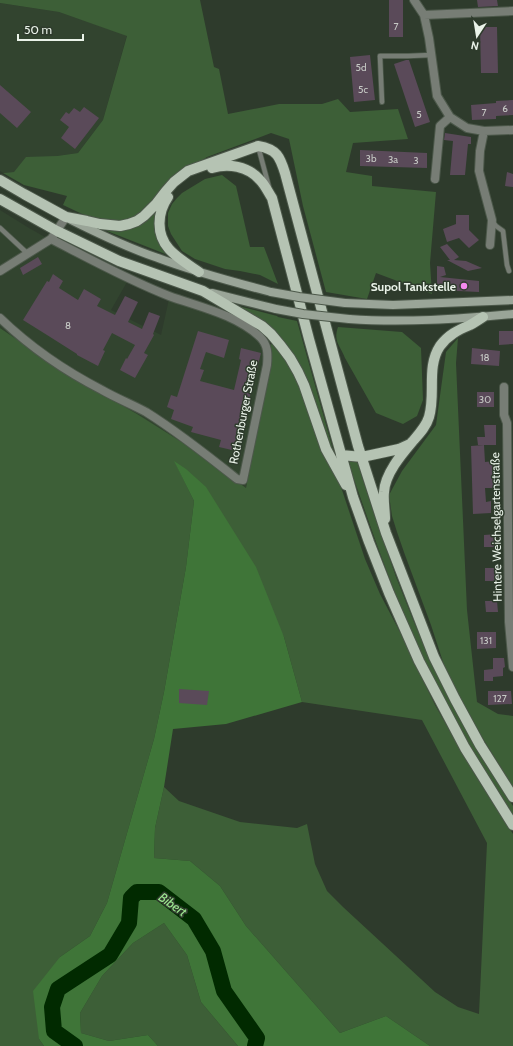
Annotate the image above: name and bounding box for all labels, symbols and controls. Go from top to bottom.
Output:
scale bar [18,16,83,42]
north arrow [457,16,497,56]
house number: 7 [393,20,399,33]
text: 50 m [24,22,52,37]
text: N [470,38,480,53]
house number: 5d [356,61,366,74]
house number: 5c [358,83,368,96]
house number: 6 [502,102,508,115]
house number: 7 [481,106,487,119]
house number: 5 [416,108,422,121]
house number: 3b [366,152,377,165]
house number: 3a [388,153,398,166]
house number: 3 [413,154,419,167]
place label: Supol Tankstelle [371,279,456,294]
marker: Supol Tankstelle [459,281,469,291]
house number: 8 [65,319,71,332]
house number: 18 [480,351,490,364]
street label: Rothenburger Straße [226,359,260,465]
house number: 30 [479,393,491,406]
street label: Hintere Weichselgartenstraße [487,452,505,602]
house number: 131 [480,634,492,647]
house number: 127 [493,692,507,705]
water label: Bibert [156,889,191,920]

